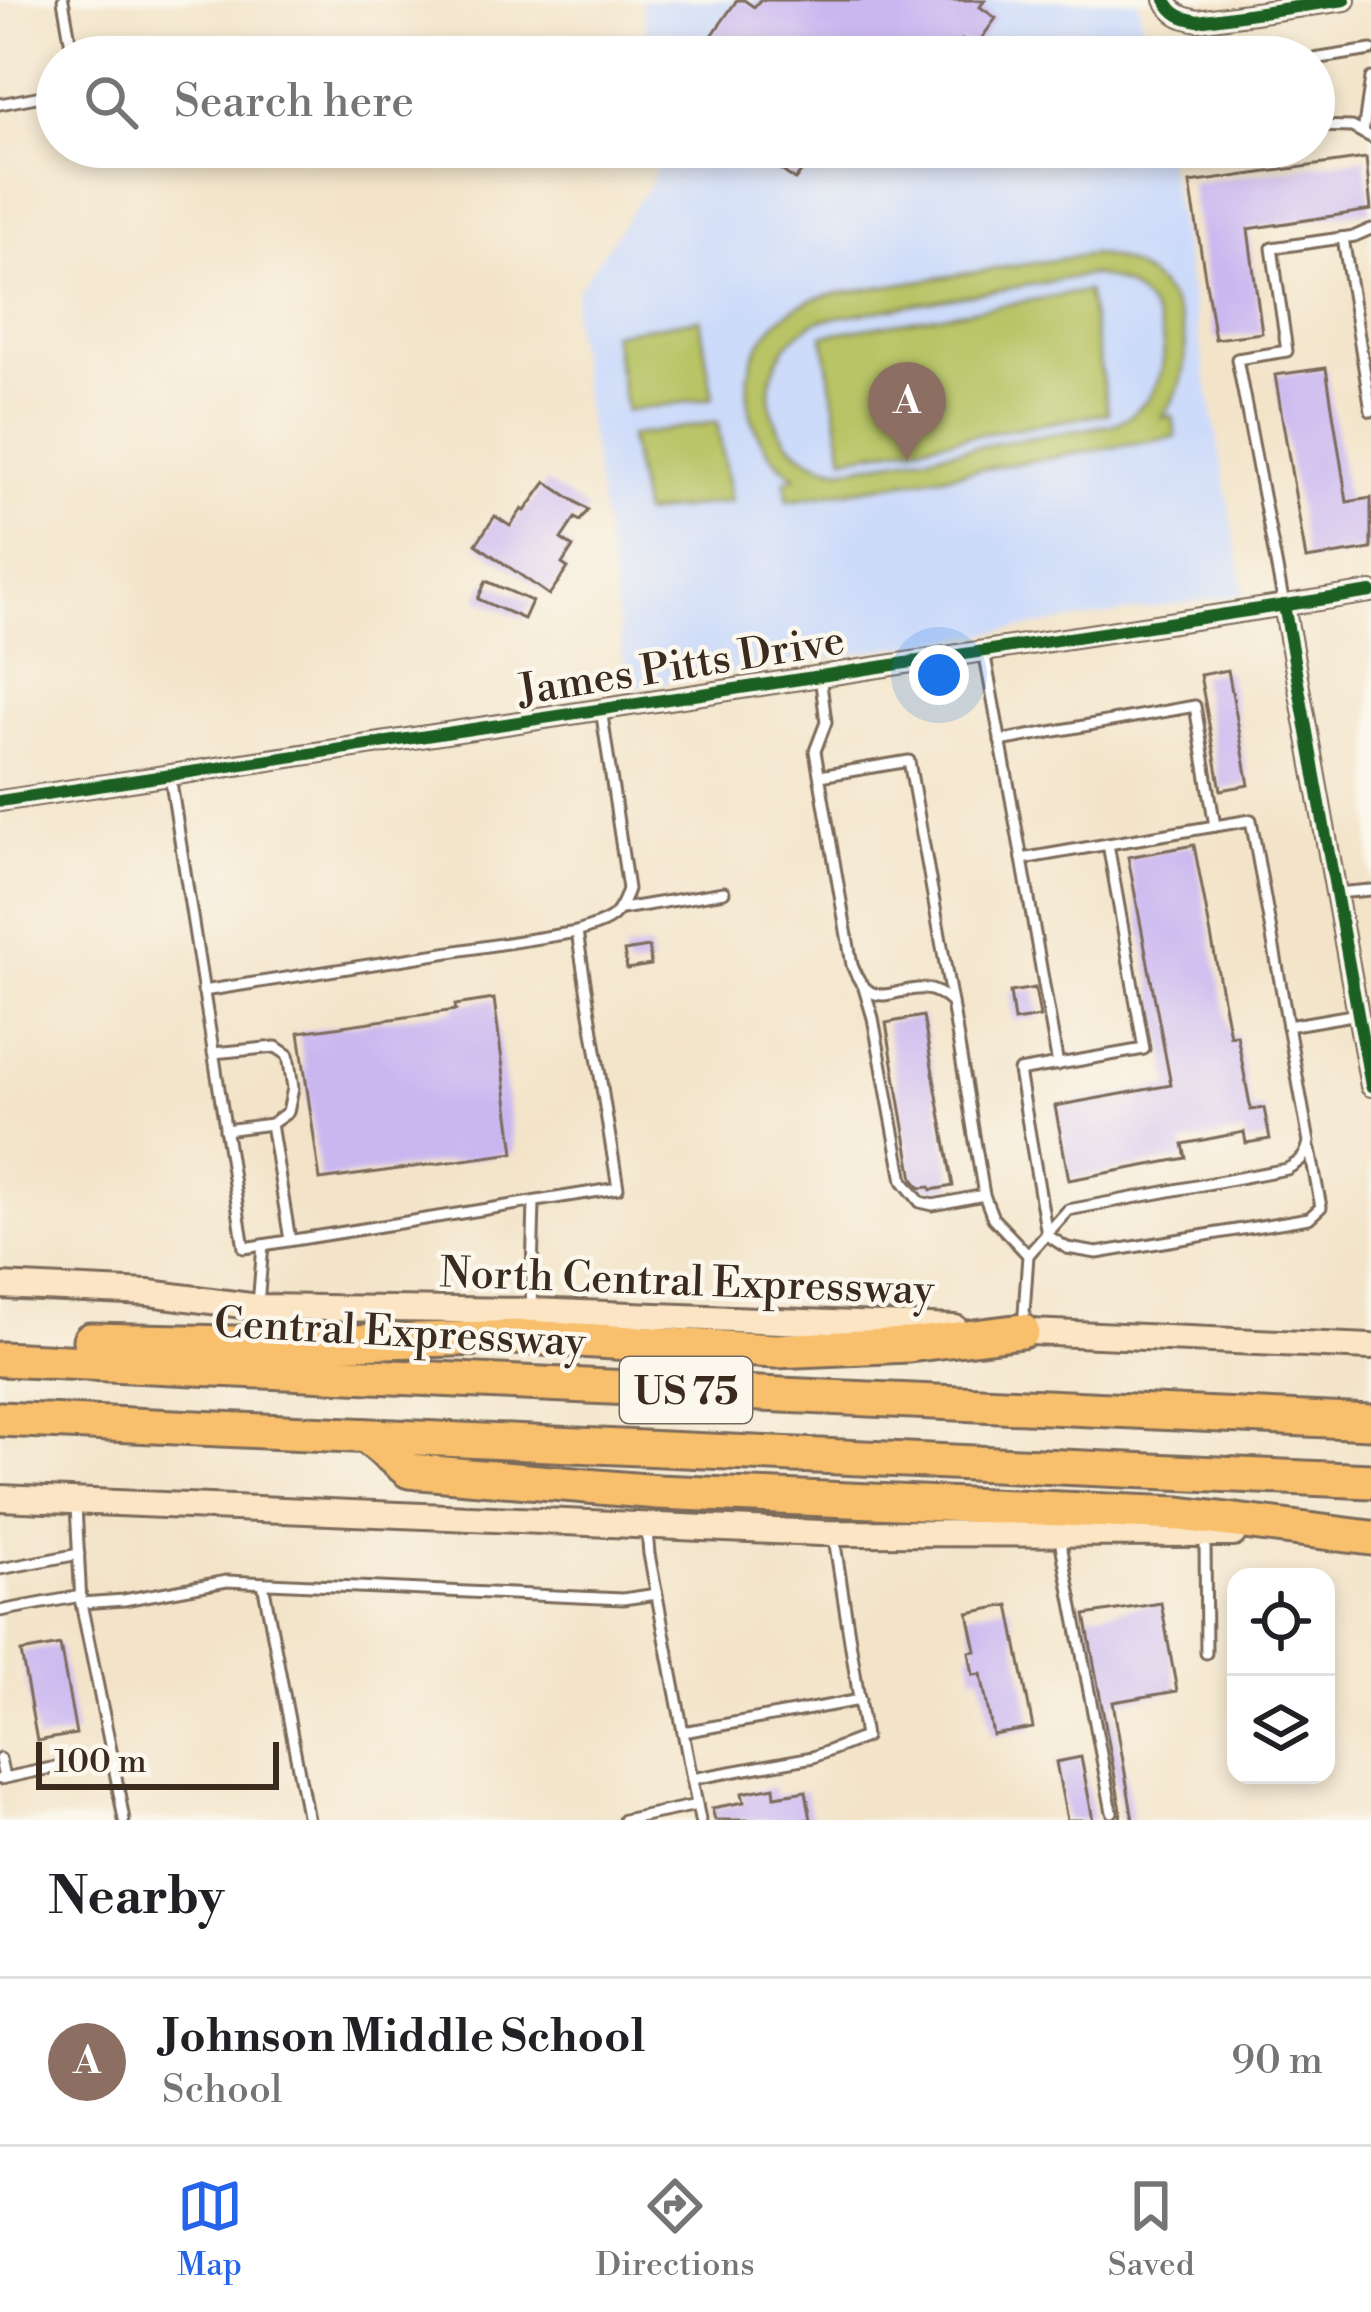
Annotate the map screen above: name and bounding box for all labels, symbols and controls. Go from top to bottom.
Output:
search box [36,36,1335,168]
icon: search [78,69,144,135]
text: Search here [174,74,414,131]
pin: A [868,362,946,461]
street label: James Pitts Drive [512,614,848,719]
your location [909,645,969,705]
street label: North Central Expressway [439,1247,936,1319]
street label: Central Expressway [213,1297,588,1371]
road number: US 75 [620,1357,752,1423]
map controls [1227,1568,1335,1784]
button: locate [1227,1568,1335,1676]
button: layers [1227,1676,1335,1784]
scale bar [36,1736,279,1789]
text: 100 m [54,1742,147,1783]
text: Nearby [48,1866,224,1930]
text: Johnson Middle School [162,2009,645,2066]
text: A [73,2037,101,2086]
text: 90 m [1231,2037,1323,2086]
text: School [162,2066,282,2115]
tab: Map [177,2173,243,2286]
tab: Directions [596,2173,755,2286]
tab: Saved [1108,2173,1194,2286]

